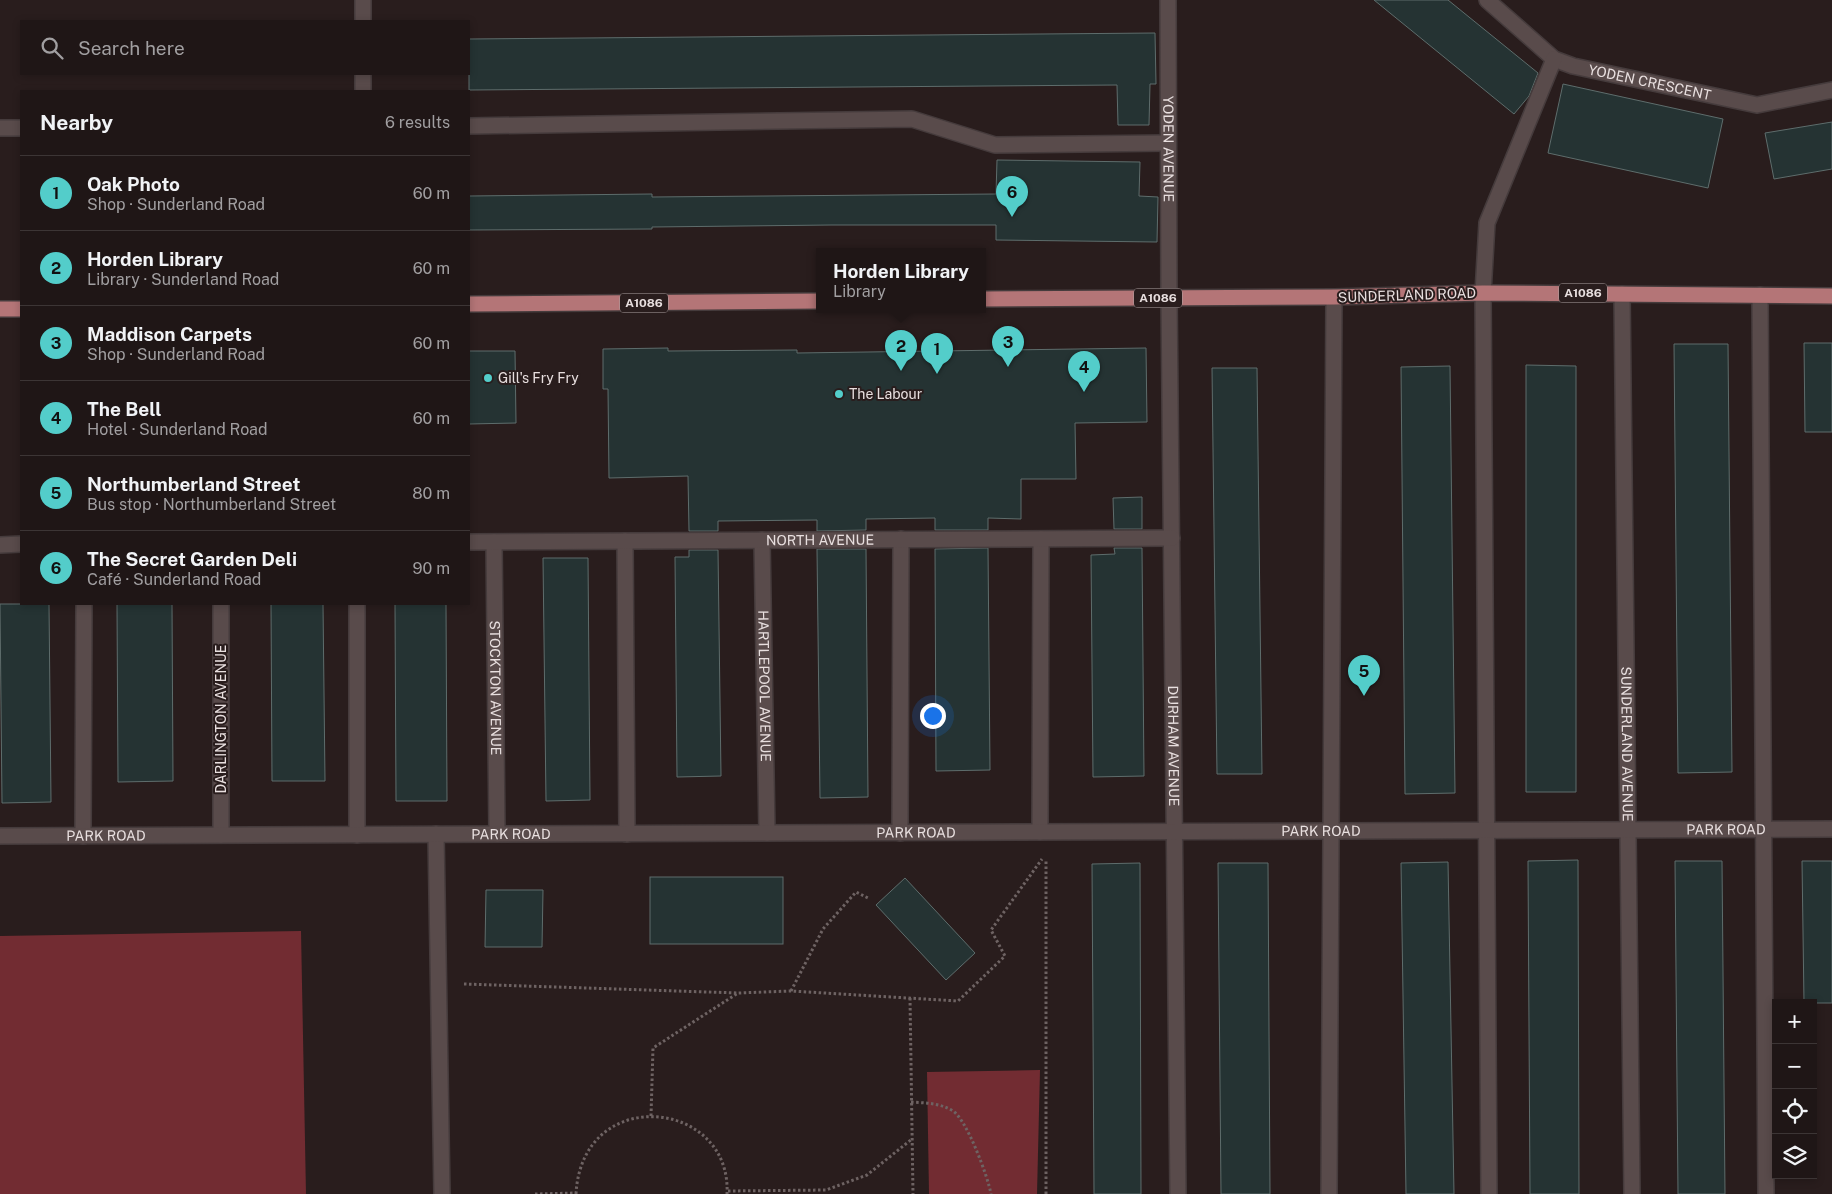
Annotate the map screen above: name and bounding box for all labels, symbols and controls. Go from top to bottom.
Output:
search box [20,20,470,75]
icon: search [38,34,66,62]
text: Search here [78,37,185,59]
street label: YODEN CRESCENT [1587,61,1713,103]
street label: YODEN AVENUE [1160,96,1177,202]
text: Nearby [40,110,113,135]
text: 6 results [385,113,450,132]
text: Oak Photo [87,173,180,195]
pin: 6 [996,176,1028,217]
text: 1 [53,184,59,203]
text: 60 m [413,184,450,203]
text: Shop · Sunderland Road [87,195,265,214]
text: Horden Library [87,248,223,270]
popup [816,248,986,313]
text: 2 [51,259,61,278]
text: 60 m [413,259,450,278]
text: Horden Library [833,260,969,282]
text: Library · Sunderland Road [87,270,279,289]
text: Library [833,282,886,301]
road number: A1086 [1559,284,1607,302]
street label: SUNDERLAND ROAD [1338,285,1476,305]
road number: A1086 [1134,288,1182,308]
road number: A1086 [620,294,668,312]
text: Maddison Carpets [87,323,252,345]
pin: 3 [992,326,1024,367]
pin: 2 [885,330,917,371]
pin: 1 [921,333,953,374]
text: 3 [51,334,61,353]
text: 60 m [413,334,450,353]
text: Shop · Sunderland Road [87,345,265,364]
pin: 4 [1068,351,1100,392]
place label: Gill's Fry Fry [498,370,579,386]
marker: Gill's Fry Fry [482,372,494,384]
place label: The Labour [849,386,922,402]
marker: The Labour [833,388,845,400]
text: The Bell [87,398,161,420]
text: 4 [51,409,61,428]
text: 60 m [413,409,450,428]
text: Hotel · Sunderland Road [87,420,267,439]
text: Northumberland Street [87,473,300,495]
text: 5 [51,484,61,503]
text: 80 m [412,484,450,503]
text: Bus stop · Northumberland Street [87,495,336,514]
street label: NORTH AVENUE [766,532,874,548]
text: The Secret Garden Deli [87,548,297,570]
text: 6 [51,559,61,578]
text: 90 m [413,559,450,578]
text: Café · Sunderland Road [87,570,261,589]
street label: HARTLEPOOL AVENUE [755,610,774,762]
street label: STOCKTON AVENUE [487,620,504,756]
street label: DARLINGTON AVENUE [213,645,229,793]
pin: 5 [1348,655,1380,696]
street label: SUNDERLAND AVENUE [1618,666,1636,822]
street label: DURHAM AVENUE [1165,685,1182,807]
your location [920,703,946,729]
street label: PARK ROAD [1686,821,1766,838]
street label: PARK ROAD [1281,823,1361,839]
street label: PARK ROAD [876,824,956,841]
street label: PARK ROAD [471,826,551,842]
street label: PARK ROAD [66,827,146,844]
map controls [1772,999,1817,1179]
button: + [1772,999,1817,1044]
button: − [1772,1044,1817,1089]
button: locate [1772,1089,1817,1134]
button: layers [1772,1134,1817,1179]

